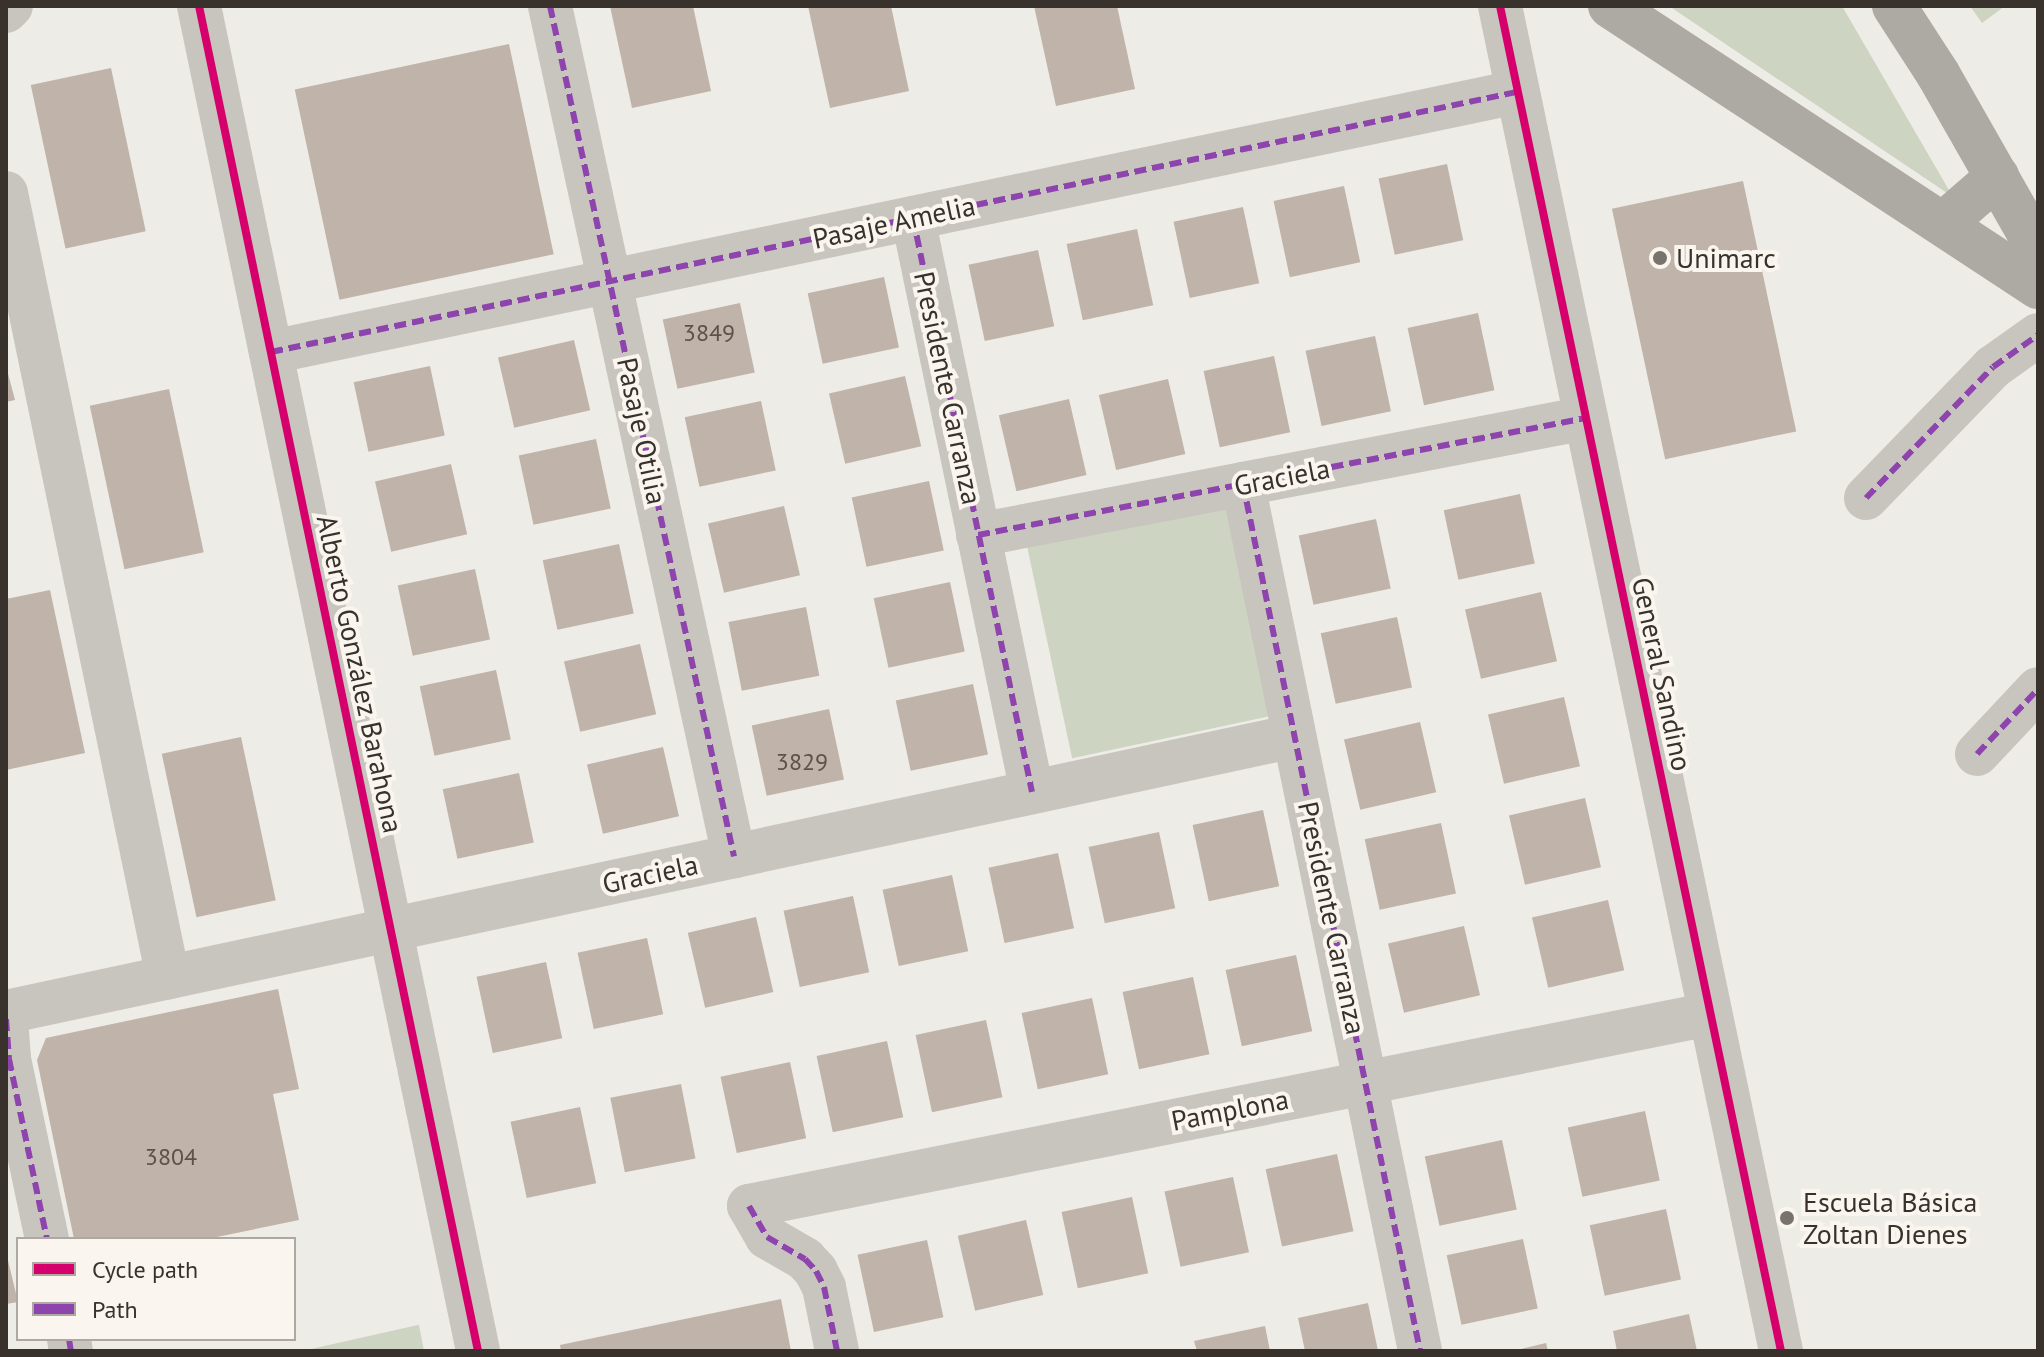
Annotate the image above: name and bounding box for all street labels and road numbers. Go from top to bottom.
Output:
street label: Pasaje Amelia [809,188,979,256]
street label: Presidente Carranza [907,268,989,508]
street label: Pasaje Otilia [610,355,674,507]
street label: Graciela [1231,451,1333,503]
street label: Alberto González Barahona [310,512,410,836]
street label: General Sandino [1625,574,1699,774]
street label: Presidente Carranza [1291,798,1373,1038]
street label: Graciela [599,847,701,901]
street label: Pamplona [1168,1082,1292,1138]

